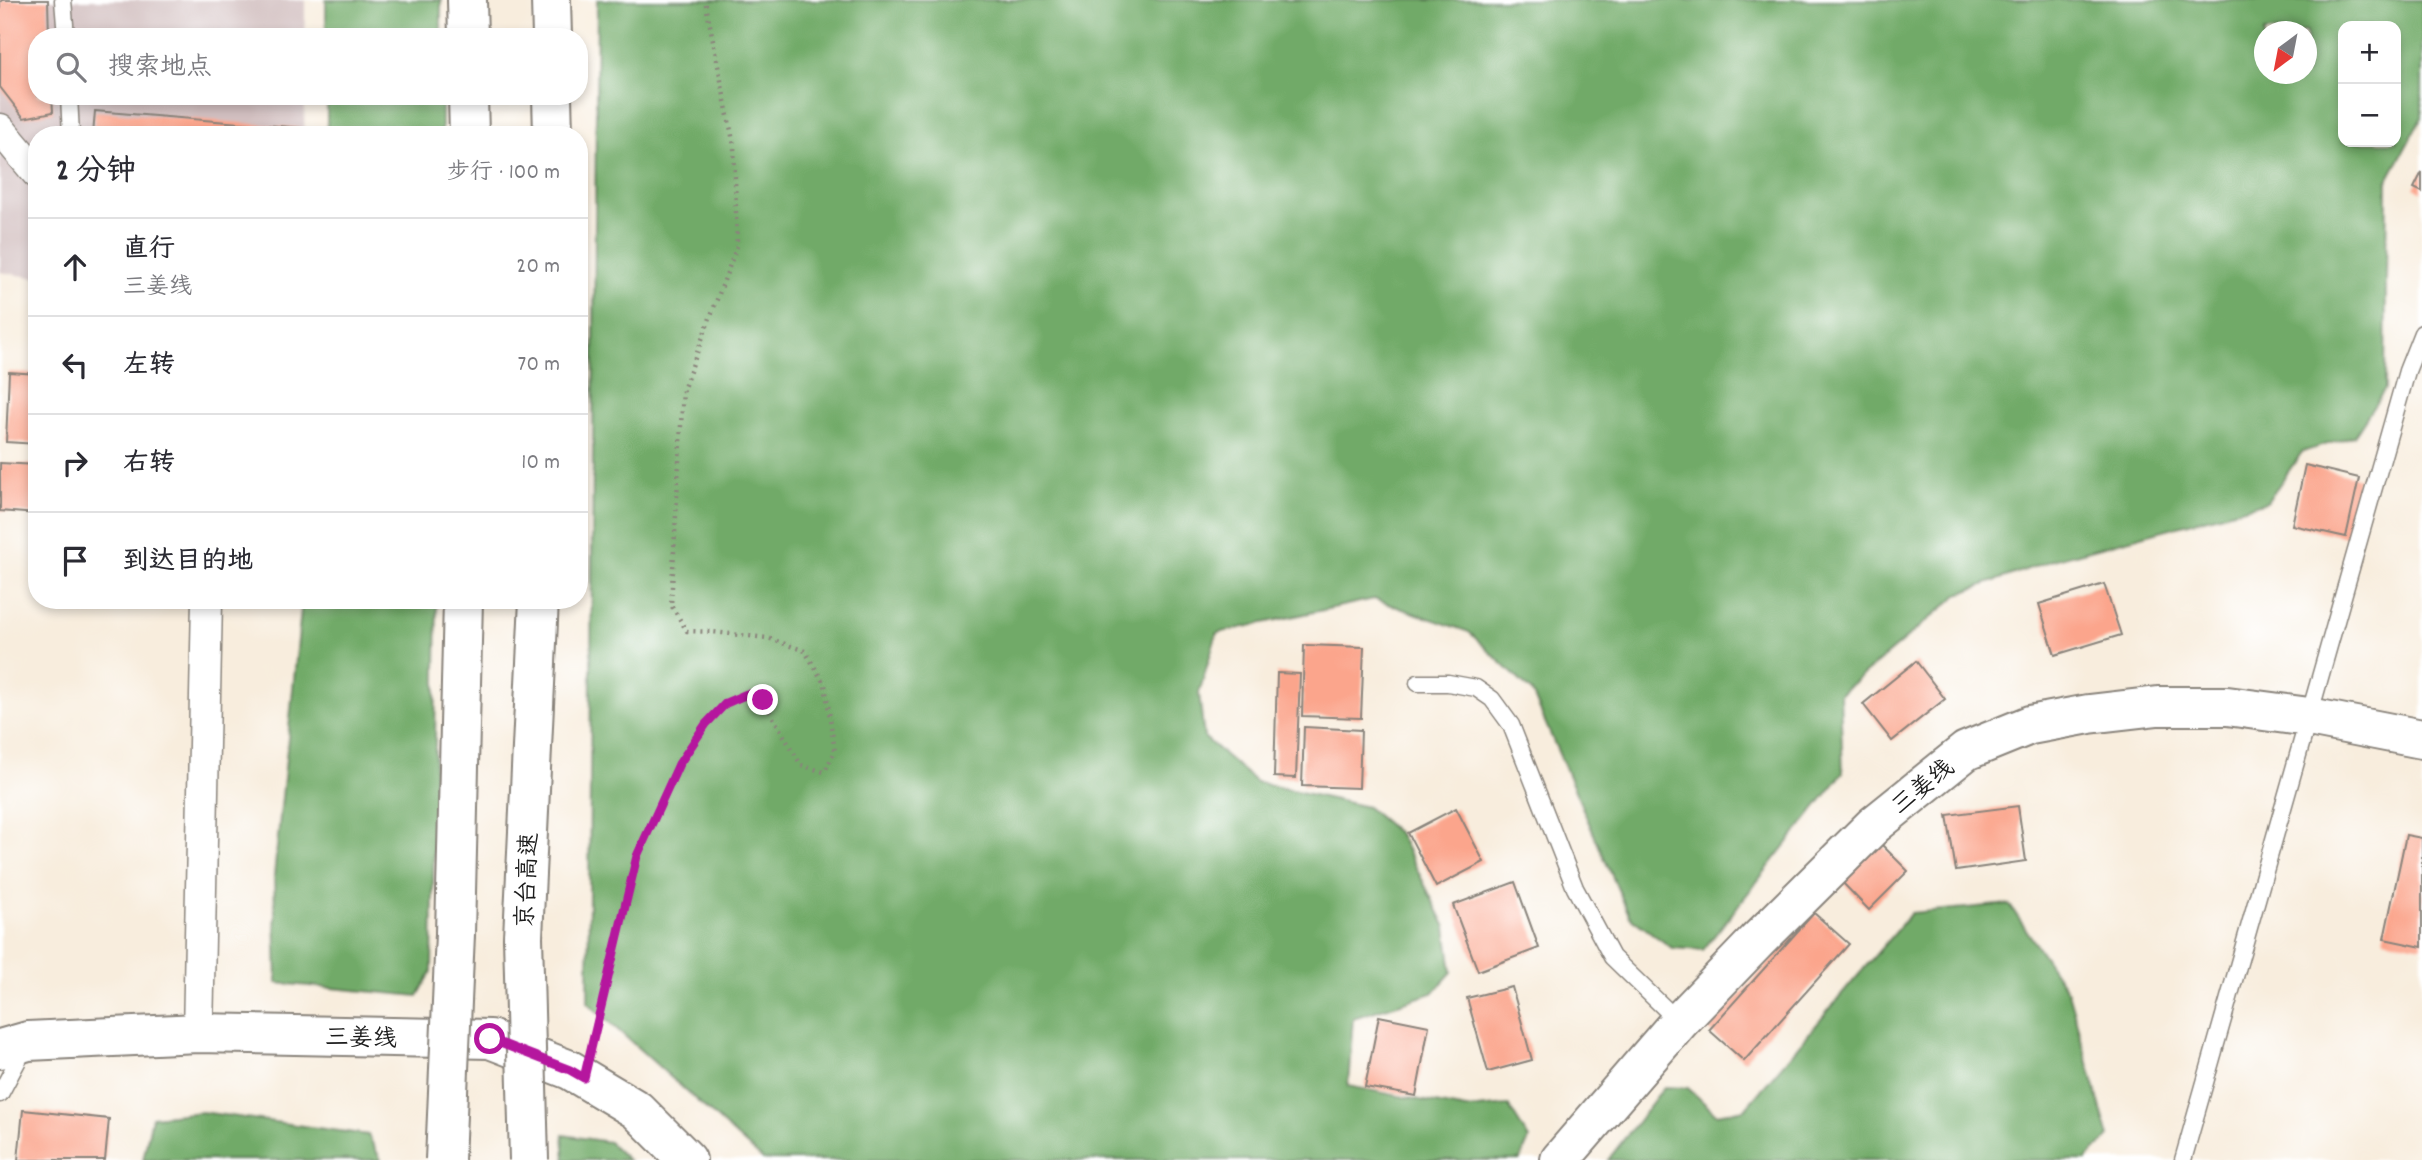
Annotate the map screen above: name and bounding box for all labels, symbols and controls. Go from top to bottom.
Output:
north arrow [2254,21,2317,84]
map controls [2338,21,2401,147]
button: + [2338,21,2401,84]
search box [28,28,588,105]
icon: search [52,48,90,86]
text: 搜索地点 [108,50,212,87]
button: − [2338,84,2401,147]
text: 2 分钟 [56,152,136,195]
text: 步行 · 100 m [447,157,560,190]
text: 直行 [123,232,175,269]
icon: ahead [56,248,94,286]
text: 20 m [516,251,560,284]
text: 三姜线 [123,272,192,305]
icon: left [56,346,94,384]
text: 左转 [123,348,175,385]
text: 70 m [518,349,560,382]
icon: right [56,444,94,482]
text: 右转 [123,446,175,483]
text: 10 m [521,447,560,480]
icon: arrive [56,542,94,580]
text: 到达目的地 [123,544,253,581]
route end [747,684,778,715]
street label: 三姜线 [1885,752,1963,824]
street label: 京台高速 [510,831,548,929]
street label: 三姜线 [325,1022,397,1058]
route start [474,1023,505,1054]

